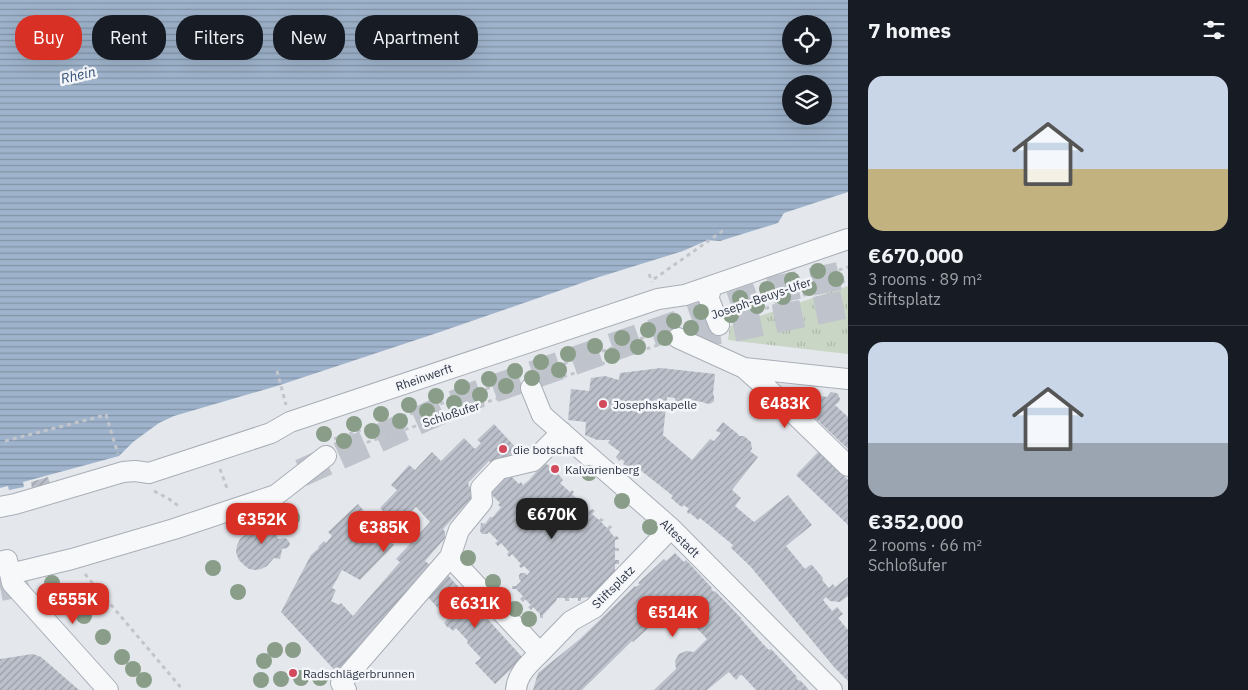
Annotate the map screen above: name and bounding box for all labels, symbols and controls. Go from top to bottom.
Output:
chip: Buy [15,15,82,60]
chip: Rent [92,15,166,60]
chip: Filters [176,15,263,60]
chip: New [273,15,345,60]
chip: Apartment [355,15,478,60]
map controls [782,15,832,125]
button: locate [782,15,832,65]
text: 7 homes [868,16,951,44]
icon: filters [1200,16,1228,44]
water label: Rhein [59,62,97,88]
button: layers [782,75,832,125]
icon: home [1003,109,1093,199]
text: €670,000 [868,241,963,269]
text: 3 rooms · 89 m² [868,269,982,289]
street label: Joseph-Beuys-Ufer [709,274,813,322]
text: Stiftsplatz [868,289,941,309]
street label: Rheinwerft [394,360,454,394]
icon: home [1003,374,1093,464]
pin: €483K [750,386,820,429]
text: €483K [760,393,810,413]
place label: Josephskapelle [613,397,698,412]
street label: Schloßufer [421,398,482,430]
marker: Josephskapelle [597,398,609,410]
place label: die botschaft [513,442,583,457]
marker: die botschaft [497,443,509,455]
place label: Kalvarienberg [565,462,640,477]
marker: Kalvarienberg [549,463,561,475]
pin: €670K [517,498,587,540]
pin: €352K [227,502,297,545]
text: €670K [527,504,577,524]
text: €352,000 [868,507,963,535]
text: €352K [237,509,287,529]
pin: €385K [349,510,419,553]
street label: Altestadt [657,516,703,560]
text: €385K [359,517,409,537]
text: 2 rooms · 66 m² [868,535,982,555]
text: Schloßufer [868,555,947,575]
street label: Stiftsplatz [588,562,638,612]
pin: €555K [38,582,108,625]
pin: €631K [440,586,510,629]
text: €555K [48,589,98,609]
text: €631K [450,593,500,613]
pin: €514K [638,596,708,638]
text: €514K [648,602,698,622]
place label: Radschlägerbrunnen [303,666,415,681]
marker: Radschlägerbrunnen [287,667,299,679]

